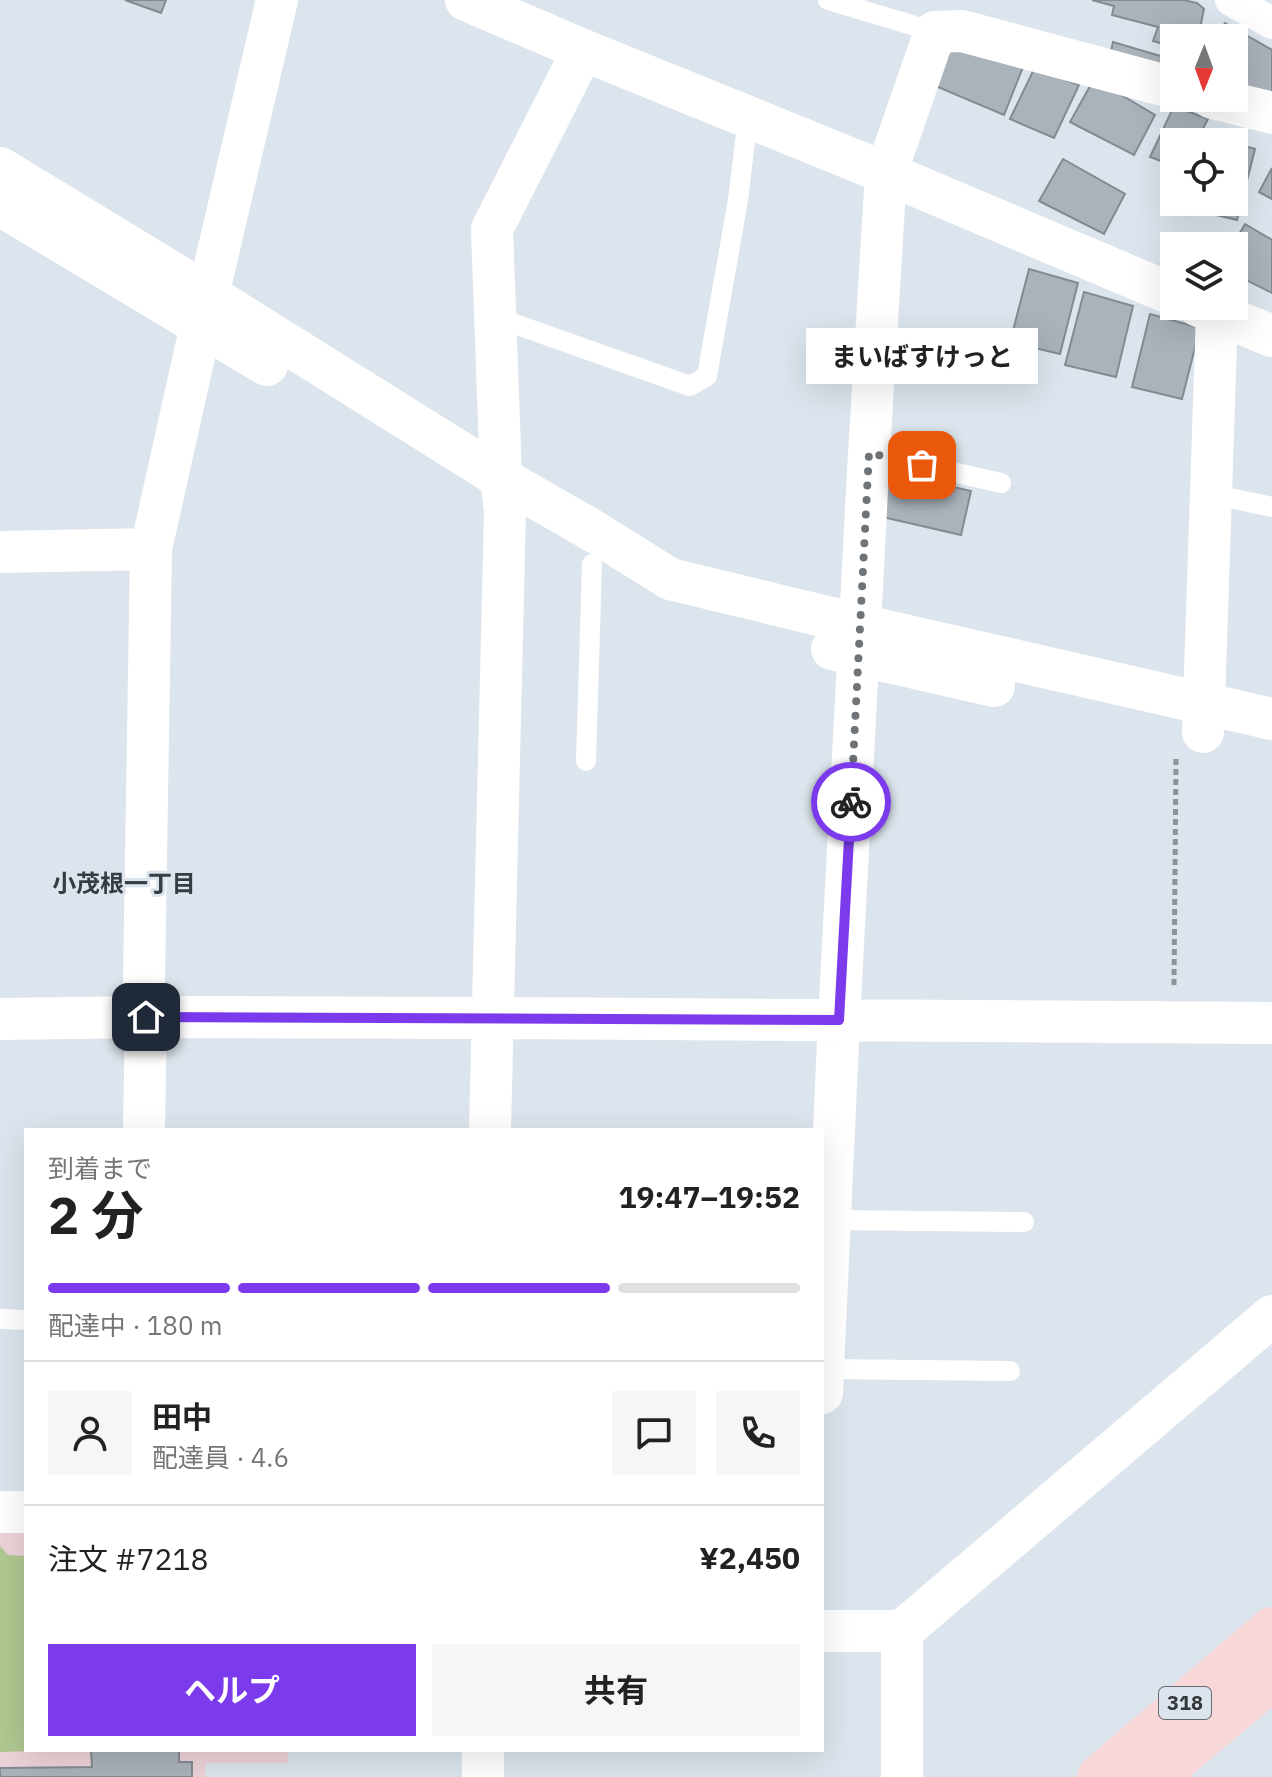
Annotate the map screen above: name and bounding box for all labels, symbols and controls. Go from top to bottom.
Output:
north arrow [1160,24,1248,112]
map controls [1160,24,1248,320]
button: locate [1160,128,1248,216]
button: layers [1160,232,1248,320]
callout: まいばすけっと [806,329,1038,385]
text: まいばすけっと [831,339,1013,373]
pin [888,431,956,499]
icon: bag [900,443,944,487]
courier [811,762,891,842]
icon: bike [829,780,873,824]
district label: 小茂根一丁目 [52,867,196,899]
pin [112,983,180,1051]
icon: home [124,995,168,1039]
text: 到着まで [48,1151,152,1185]
text: 19:47–19:52 [619,1177,800,1216]
text: 2 分 [48,1181,143,1248]
text: 配達中 · 180 m [48,1308,222,1342]
button: person [48,1391,132,1475]
button: chat [612,1391,696,1475]
button: phone [716,1391,800,1475]
text: 田中 [152,1397,212,1436]
text: 配達員 · 4.6 [152,1440,289,1474]
text: ¥2,450 [699,1538,800,1577]
text: 注文 #7218 [48,1539,208,1578]
button: ヘルプ [48,1644,416,1736]
button: 共有 [432,1644,800,1736]
road number: 318 [1159,1687,1211,1719]

